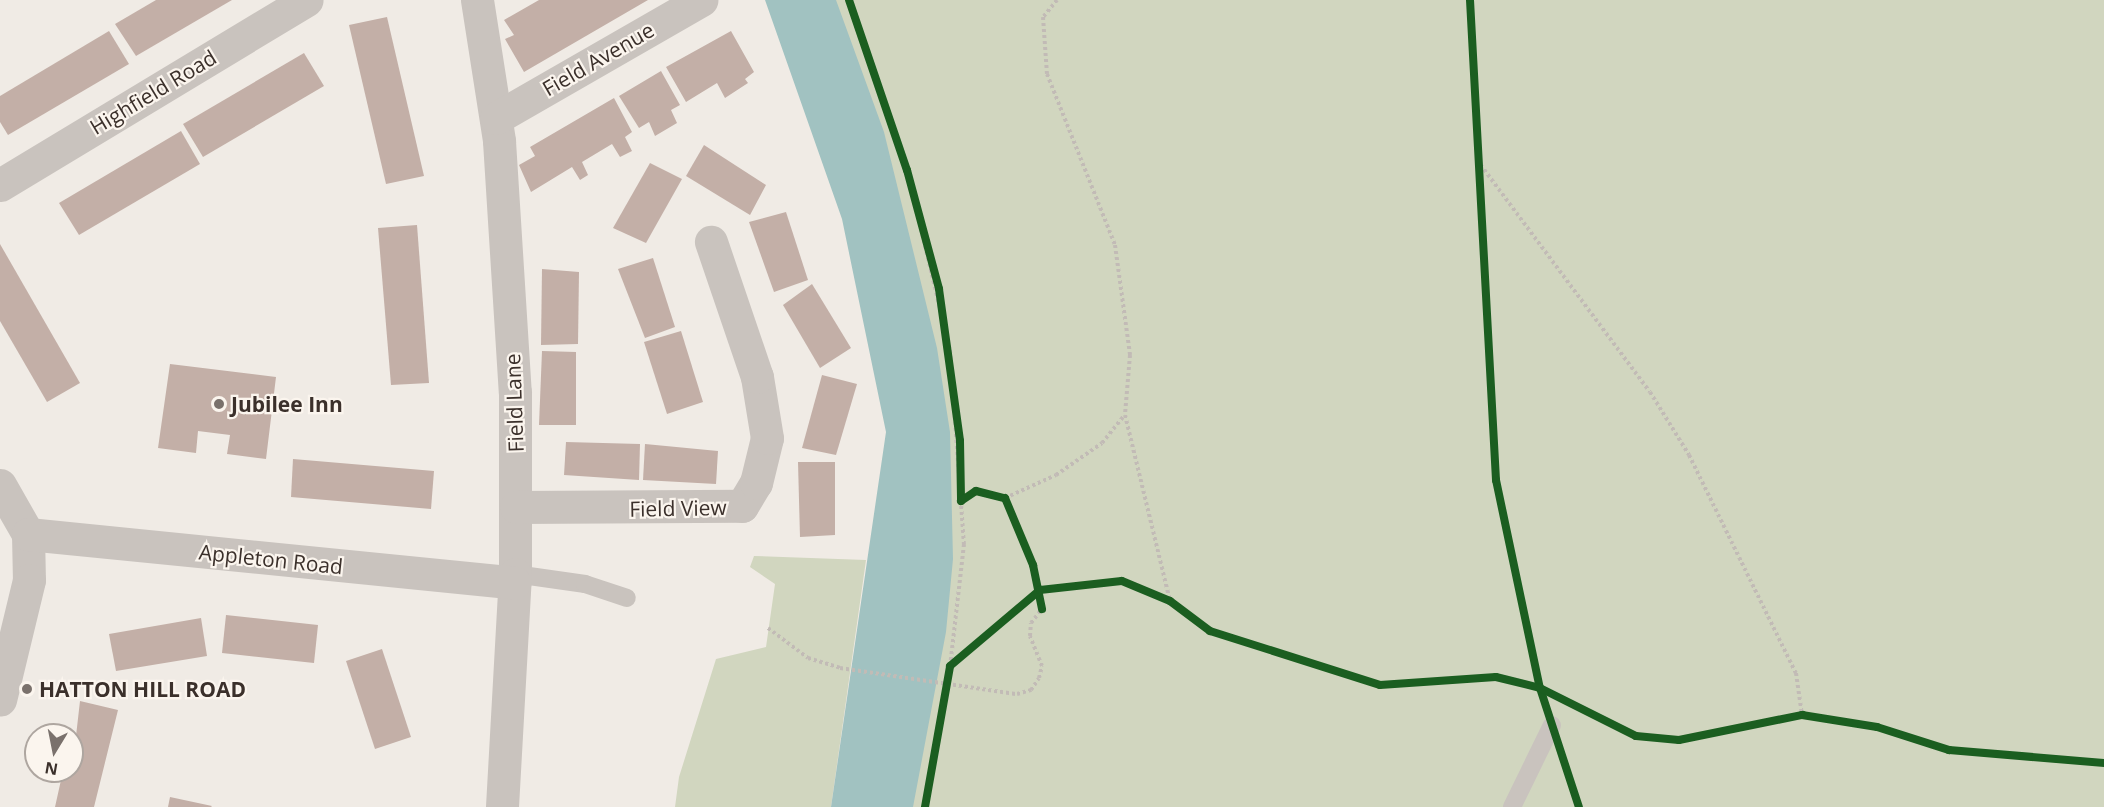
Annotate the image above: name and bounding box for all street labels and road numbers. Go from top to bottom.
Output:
street label: Field Avenue [538,17,658,101]
street label: Highfield Road [85,44,221,140]
street label: Field Lane [500,353,528,453]
street label: Field View [629,495,727,521]
street label: Appleton Road [198,539,344,579]

